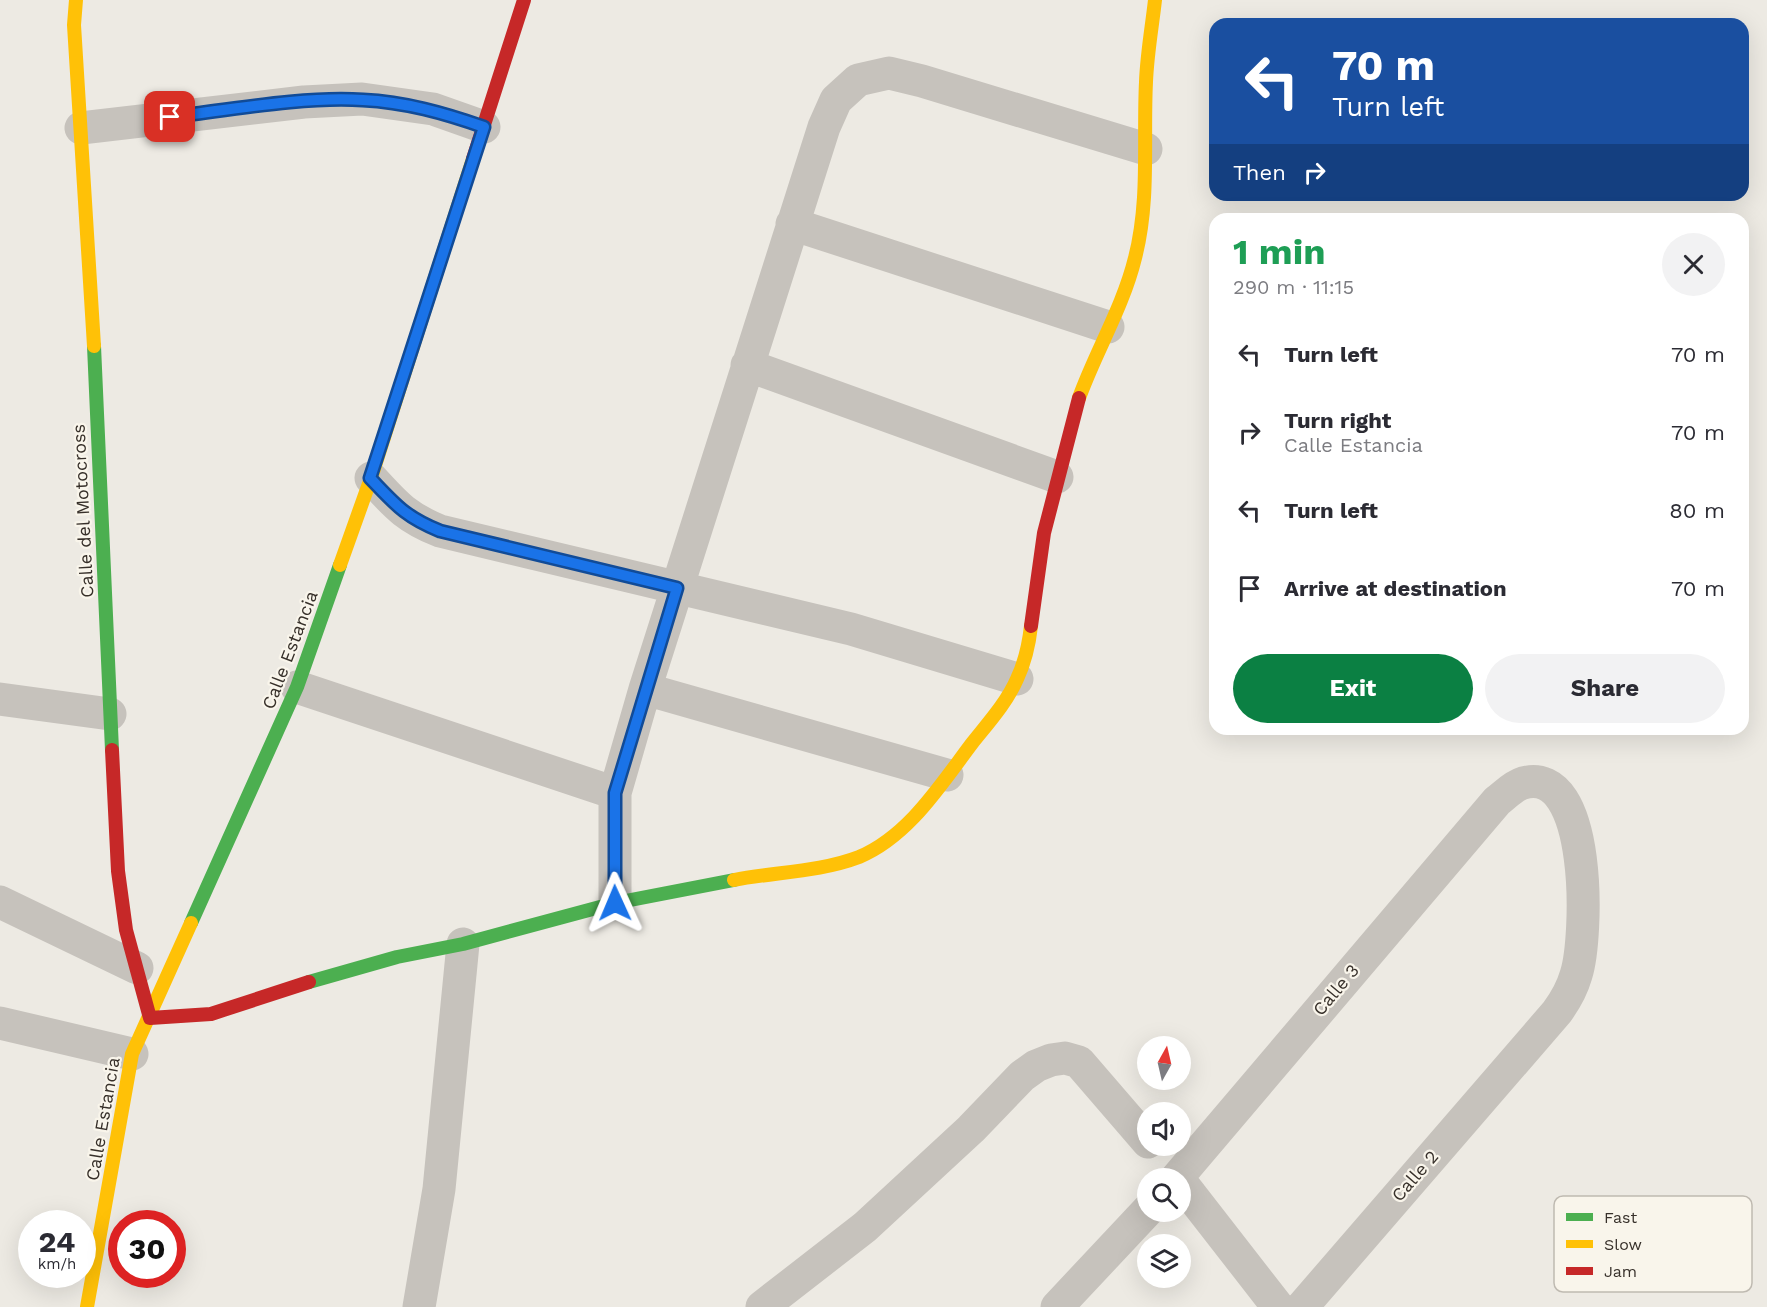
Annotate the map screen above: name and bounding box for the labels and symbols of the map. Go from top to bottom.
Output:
pin [144,91,195,142]
street label: Calle del Motocross [67,424,98,598]
street label: Calle Estancia [257,588,322,712]
position arrow [583,871,647,935]
street label: Calle 3 [1308,960,1363,1020]
north arrow [1137,1036,1191,1090]
street label: Calle Estancia [81,1056,124,1182]
street label: Calle 2 [1387,1146,1442,1205]
legend [1554,1196,1752,1292]
text: Fast [1604,1208,1637,1227]
speed limit sign: 30 [108,1210,186,1288]
text: Slow [1604,1235,1642,1254]
text: Jam [1604,1262,1637,1281]

